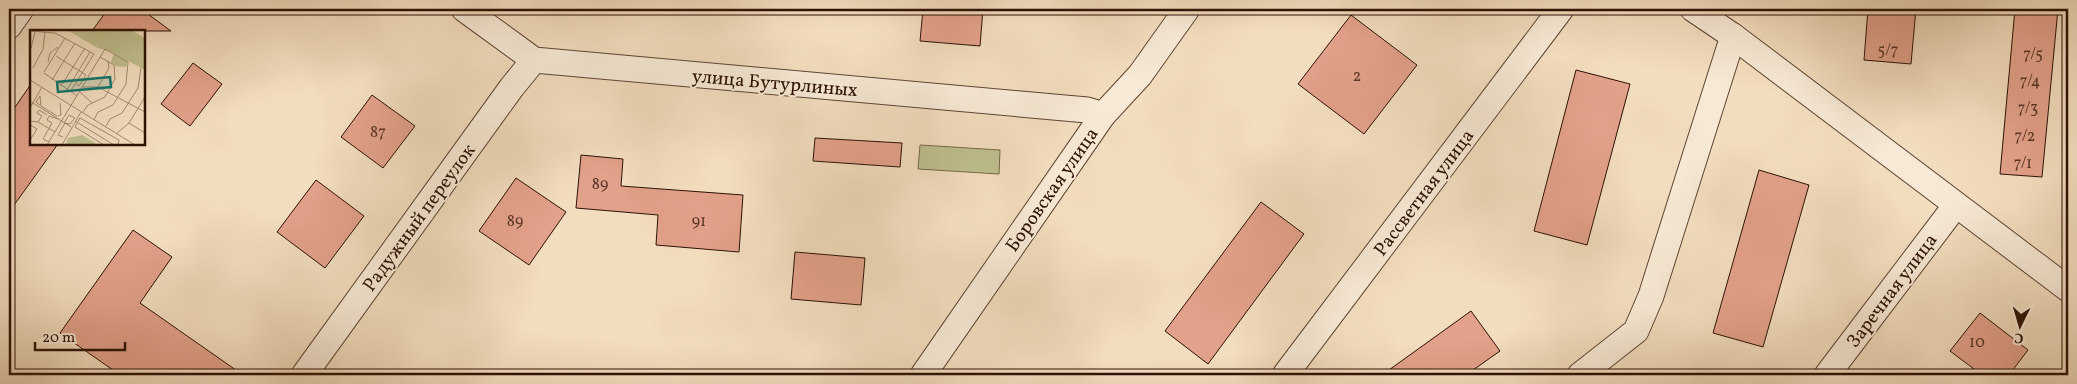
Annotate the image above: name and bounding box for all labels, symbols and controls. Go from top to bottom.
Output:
inset map [30,30,145,145]
house number: 5/7 [1878,40,1899,62]
house number: 7/5 [2023,44,2043,66]
street label: улица Бутурлиных [691,64,859,104]
house number: 2 [1353,66,1361,88]
house number: 7/4 [2020,71,2040,93]
house number: 7/3 [2018,98,2038,120]
house number: 87 [370,122,386,144]
street label: Боровская улица [1000,123,1105,258]
street label: Рассветная улица [1368,124,1481,262]
house number: 7/2 [2015,126,2035,148]
street label: Радужный переулок [357,139,482,297]
house number: 7/1 [2014,153,2032,175]
house number: 89 [592,174,608,196]
house number: 89 [507,211,523,233]
house number: 91 [692,211,706,233]
street label: Заречная улица [1841,229,1944,354]
north arrow [1994,302,2044,352]
scale bar [35,319,125,351]
text: 20 m [42,328,75,349]
text: С [2014,328,2024,347]
house number: 10 [1969,332,1985,354]

